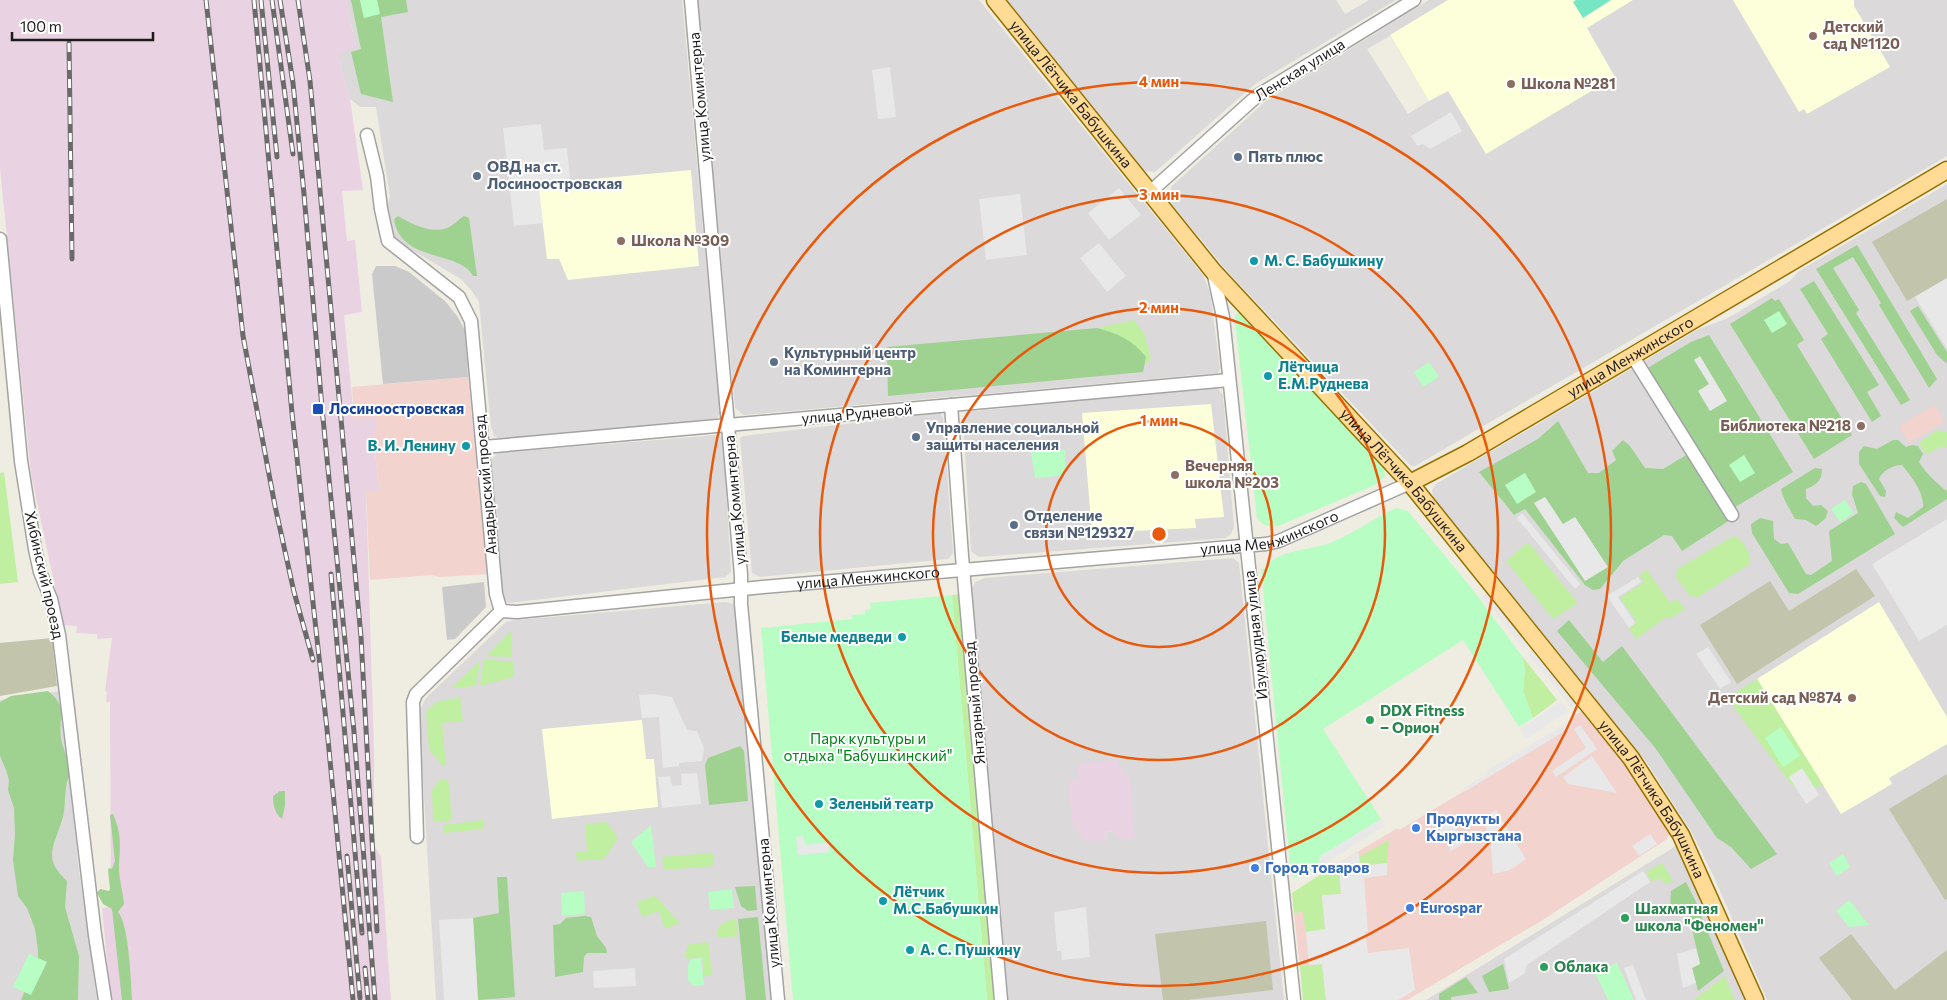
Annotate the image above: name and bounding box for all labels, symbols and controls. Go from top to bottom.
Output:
scale bar [12,10,154,42]
street label: улица Лётчика Бабушкина [1007,16,1137,171]
text: 100 m [20,17,62,35]
place label: Детский сад №1120 [1823,17,1900,52]
marker: Детский сад №1120 [1807,30,1819,42]
street label: улица Коминтерна [684,31,714,163]
street label: Ленская улица [1251,34,1348,104]
text: 4 мин [1139,72,1179,90]
place label: Школа №281 [1521,74,1616,92]
marker: Школа №281 [1505,78,1517,90]
place label: Пять плюс [1248,147,1323,165]
marker: Пять плюс [1232,151,1244,163]
place label: ОВД на ст. Лосиноостровская [487,157,622,192]
marker: ОВД на ст. Лосиноостровская [471,170,483,182]
text: 3 мин [1139,185,1179,203]
place label: Школа №309 [631,231,729,249]
marker: Школа №309 [615,235,627,247]
place label: М. С. Бабушкину [1264,251,1385,269]
marker: М. С. Бабушкину [1248,255,1260,267]
text: 2 мин [1139,298,1179,316]
street label: улица Менжинского [1564,312,1696,400]
place label: Культурный центр на Коминтерна [784,343,916,378]
marker: Культурный центр на Коминтерна [768,356,780,368]
place label: Лётчица Е.М.Руднева [1278,357,1369,392]
marker: Лётчица Е.М.Руднева [1262,370,1274,382]
place label: Лосиноостровская [329,399,464,417]
street label: улица Рудневой [801,399,913,427]
marker: Лосиноостровская [311,402,325,416]
street label: улица Лётчика Бабушкина [1337,404,1472,555]
text: 1 мин [1140,411,1178,429]
street label: Анадырский проезд [470,414,500,556]
place label: Библиотека №218 [1720,416,1851,434]
place label: Управление социальной защиты населения [926,418,1099,453]
marker: Библиотека №218 [1855,420,1867,432]
marker: Управление социальной защиты населения [910,431,922,443]
street label: улица Коминтерна [719,434,749,566]
place label: В. И. Ленину [368,436,457,454]
marker: В. И. Ленину [460,440,472,452]
place label: Вечерняя школа №203 [1185,456,1279,491]
marker: Вечерняя школа №203 [1169,469,1181,481]
place label: Отделение связи №129327 [1024,506,1134,541]
street label: улица Менжинского [1200,506,1341,558]
street label: Хибинский проезд [21,509,68,641]
marker: Отделение связи №129327 [1008,519,1020,531]
centre of rings [1150,525,1168,543]
street label: улица Менжинского [796,562,940,592]
street label: Изумрудная улица [1239,570,1271,700]
place label: Белые медведи [781,627,892,645]
marker: Белые медведи [896,631,908,643]
street label: Янтарный проезд [960,641,988,765]
place label: Детский сад №874 [1708,688,1842,706]
marker: Детский сад №874 [1846,692,1858,704]
place label: DDX Fitness – Орион [1380,701,1465,736]
marker: DDX Fitness – Орион [1364,714,1376,726]
street label: улица Лётчика Бабушкина [1596,716,1709,881]
park label: Парк культуры и отдыха "Бабушкинский" [783,729,953,764]
place label: Зеленый театр [829,794,934,812]
marker: Зеленый театр [813,798,825,810]
place label: Продукты Кыргызстана [1426,809,1522,844]
marker: Продукты Кыргызстана [1410,822,1422,834]
street label: улица Коминтерна [753,837,783,969]
place label: Город товаров [1265,858,1370,876]
marker: Город товаров [1249,862,1261,874]
place label: Лётчик М.С.Бабушкин [893,882,998,917]
marker: Лётчик М.С.Бабушкин [877,895,889,907]
place label: Eurospar [1420,898,1482,916]
place label: Шахматная школа "Феномен" [1635,899,1764,934]
marker: Eurospar [1404,902,1416,914]
marker: Шахматная школа "Феномен" [1619,912,1631,924]
place label: А. С. Пушкину [920,940,1022,958]
marker: А. С. Пушкину [904,944,916,956]
place label: Облака [1554,957,1609,975]
marker: Облака [1538,961,1550,973]

